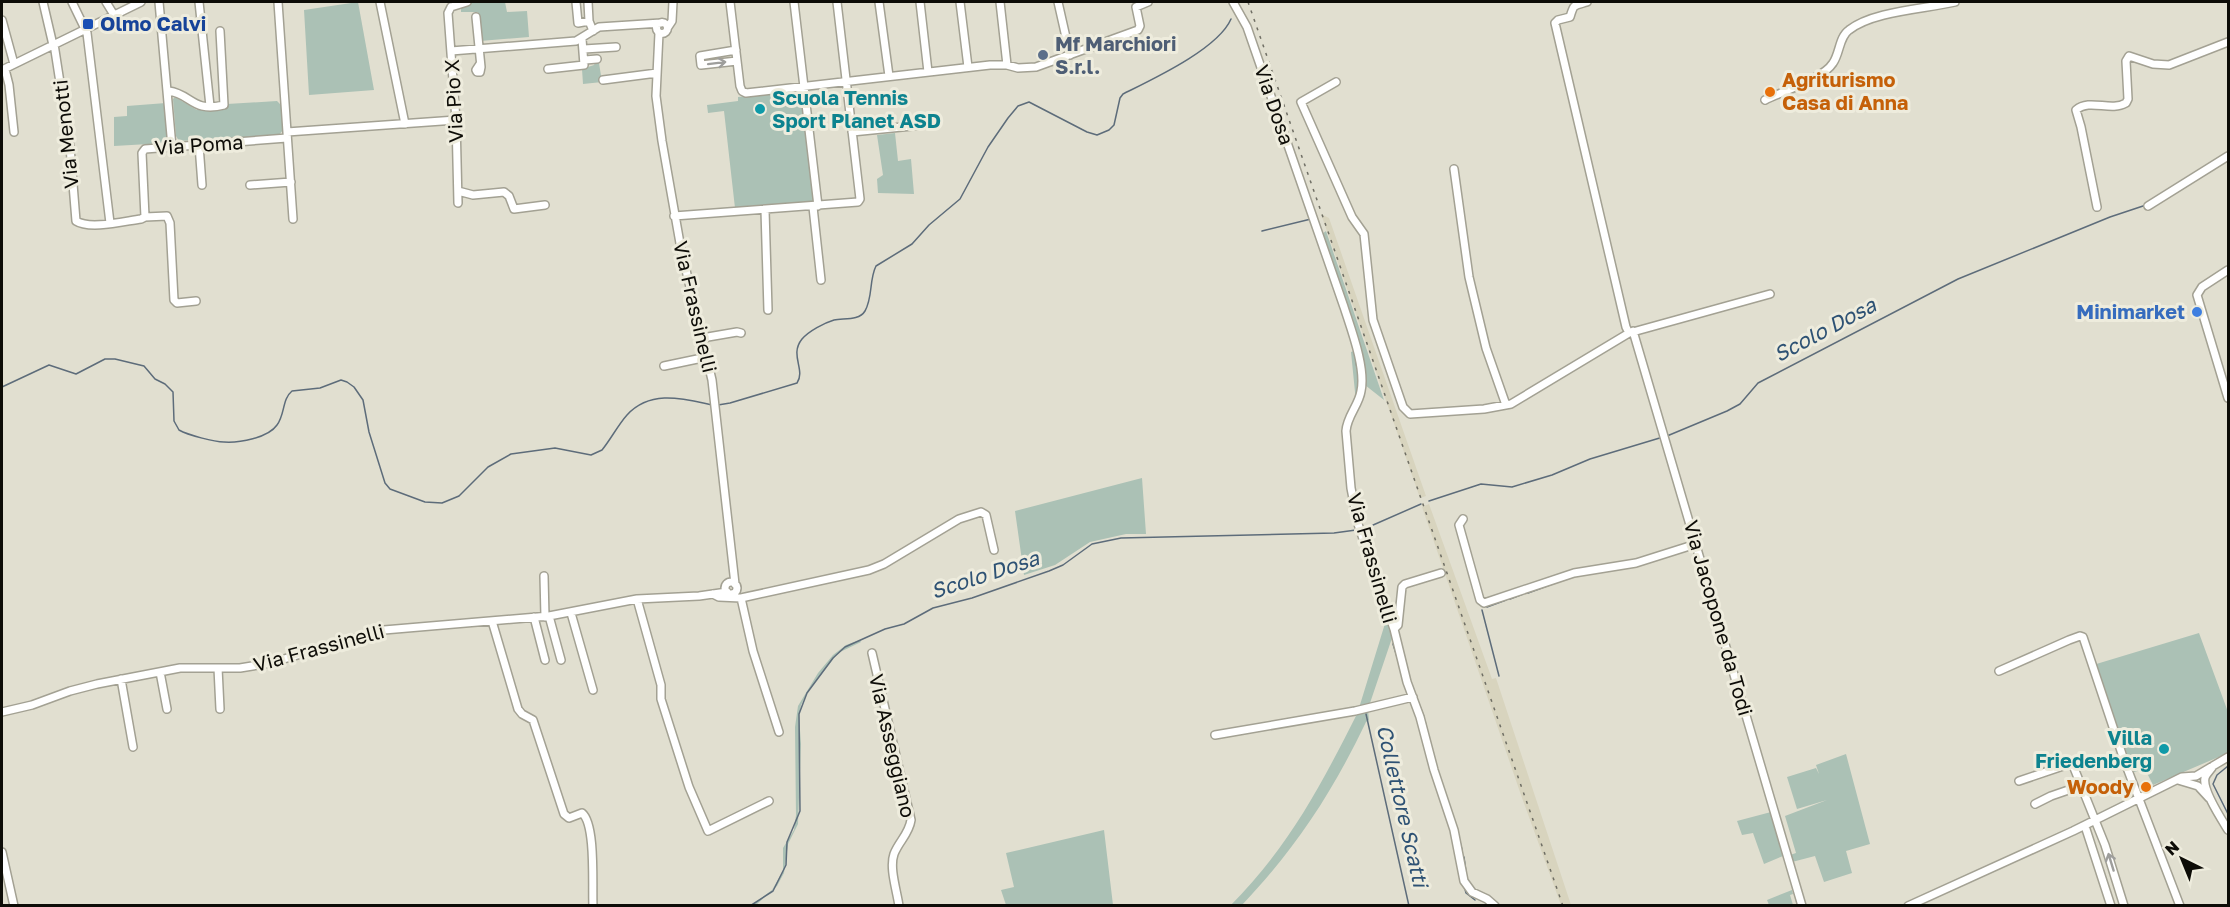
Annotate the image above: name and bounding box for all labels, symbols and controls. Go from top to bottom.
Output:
place label: Olmo Calvi [100,11,206,35]
marker: Olmo Calvi [81,17,95,31]
place label: Mf Marchiori S.r.l. [1055,31,1176,78]
marker: Mf Marchiori S.r.l. [1036,48,1050,62]
one-way arrow [706,58,726,69]
street label: Via Pio X [439,59,467,143]
street label: Via Dosa [1250,62,1300,148]
place label: Agriturismo Casa di Anna [1782,67,1908,114]
street label: Via Menotti [47,78,83,190]
place label: Scuola Tennis Sport Planet ASD [772,85,941,132]
marker: Agriturismo Casa di Anna [1763,85,1777,99]
marker: Scuola Tennis Sport Planet ASD [753,102,767,116]
street label: Via Poma [154,129,244,159]
street label: Via Frassinelli [669,239,723,375]
water label: Scolo Dosa [1769,291,1881,367]
place label: Minimarket [2076,299,2185,323]
marker: Minimarket [2190,305,2204,319]
street label: Via Frassinelli [1343,490,1403,626]
street label: Via Jacopone da Todi [1680,517,1758,718]
water label: Scolo Dosa [927,544,1043,604]
street label: Via Frassinelli [251,618,387,676]
street label: Via Asseggiano [865,672,921,820]
water label: Collettore Scatti [1372,722,1435,892]
place label: Villa Friedenberg [2035,725,2152,772]
marker: Villa Friedenberg [2157,742,2171,756]
place label: Woody [2067,774,2134,798]
marker: Woody [2139,780,2153,794]
north arrow [2152,829,2212,889]
text: N [2160,837,2183,859]
one-way arrow [2105,853,2116,872]

